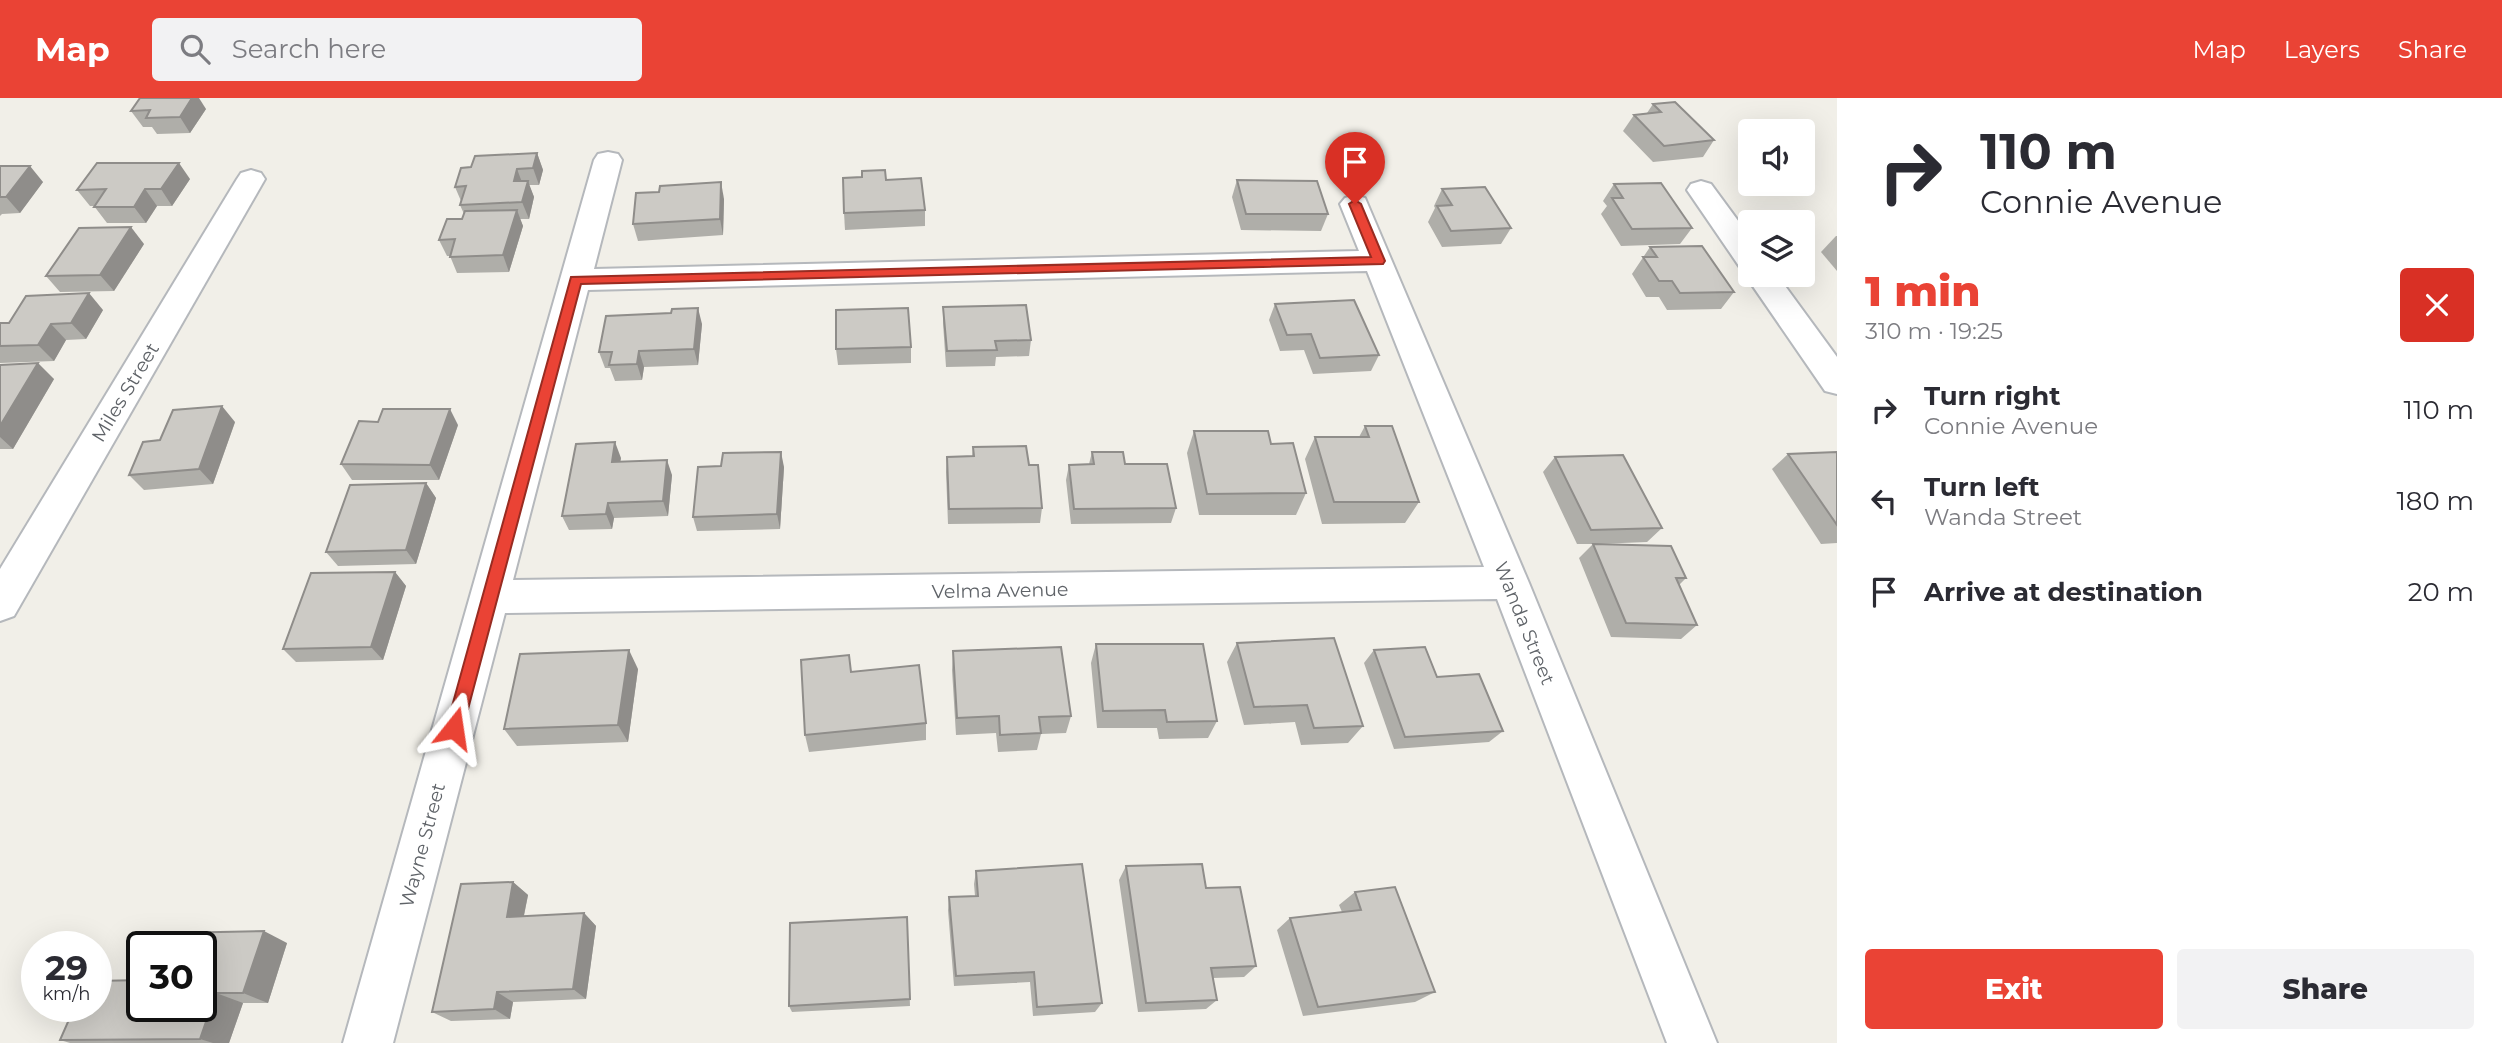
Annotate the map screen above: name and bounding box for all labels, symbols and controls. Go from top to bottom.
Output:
search box [152,18,642,81]
text: Map [35,29,110,69]
icon: search [176,30,214,68]
text: Search here [232,33,386,65]
text: Map [2192,35,2246,64]
text: Layers [2284,35,2360,64]
text: Share [2398,35,2467,64]
map controls [1738,119,1815,287]
button: sound [1738,119,1815,196]
text: 110 m [1980,122,2117,181]
icon: right [1865,126,1956,217]
pin [1325,132,1385,204]
icon: arrive [1336,143,1374,181]
text: Connie Avenue [1980,182,2222,221]
button: layers [1738,210,1815,287]
text: 1 min [1865,265,1981,317]
button: close [2400,268,2474,342]
text: 310 m · 19:25 [1865,317,2003,345]
street label: Miles Street [87,338,164,446]
text: Turn right [1924,380,2060,412]
icon: right [1865,391,1903,429]
text: 110 m [2404,394,2474,426]
text: Connie Avenue [1924,412,2098,440]
text: Turn left [1924,471,2040,503]
icon: left [1865,482,1903,520]
text: 180 m [2396,485,2474,517]
text: Wanda Street [1924,503,2082,531]
street label: Wanda Street [1489,558,1560,688]
icon: arrive [1865,573,1903,611]
text: Arrive at destination [1924,576,2203,608]
text: 20 m [2408,576,2474,608]
street label: Velma Avenue [931,578,1069,603]
position arrow [417,691,491,765]
street label: Wayne Street [395,780,450,910]
speed limit sign: 30 [126,931,217,1022]
text: 29 [45,946,88,989]
button: Exit [1865,949,2163,1029]
button: Share [2177,949,2474,1029]
text: km/h [42,983,91,1005]

